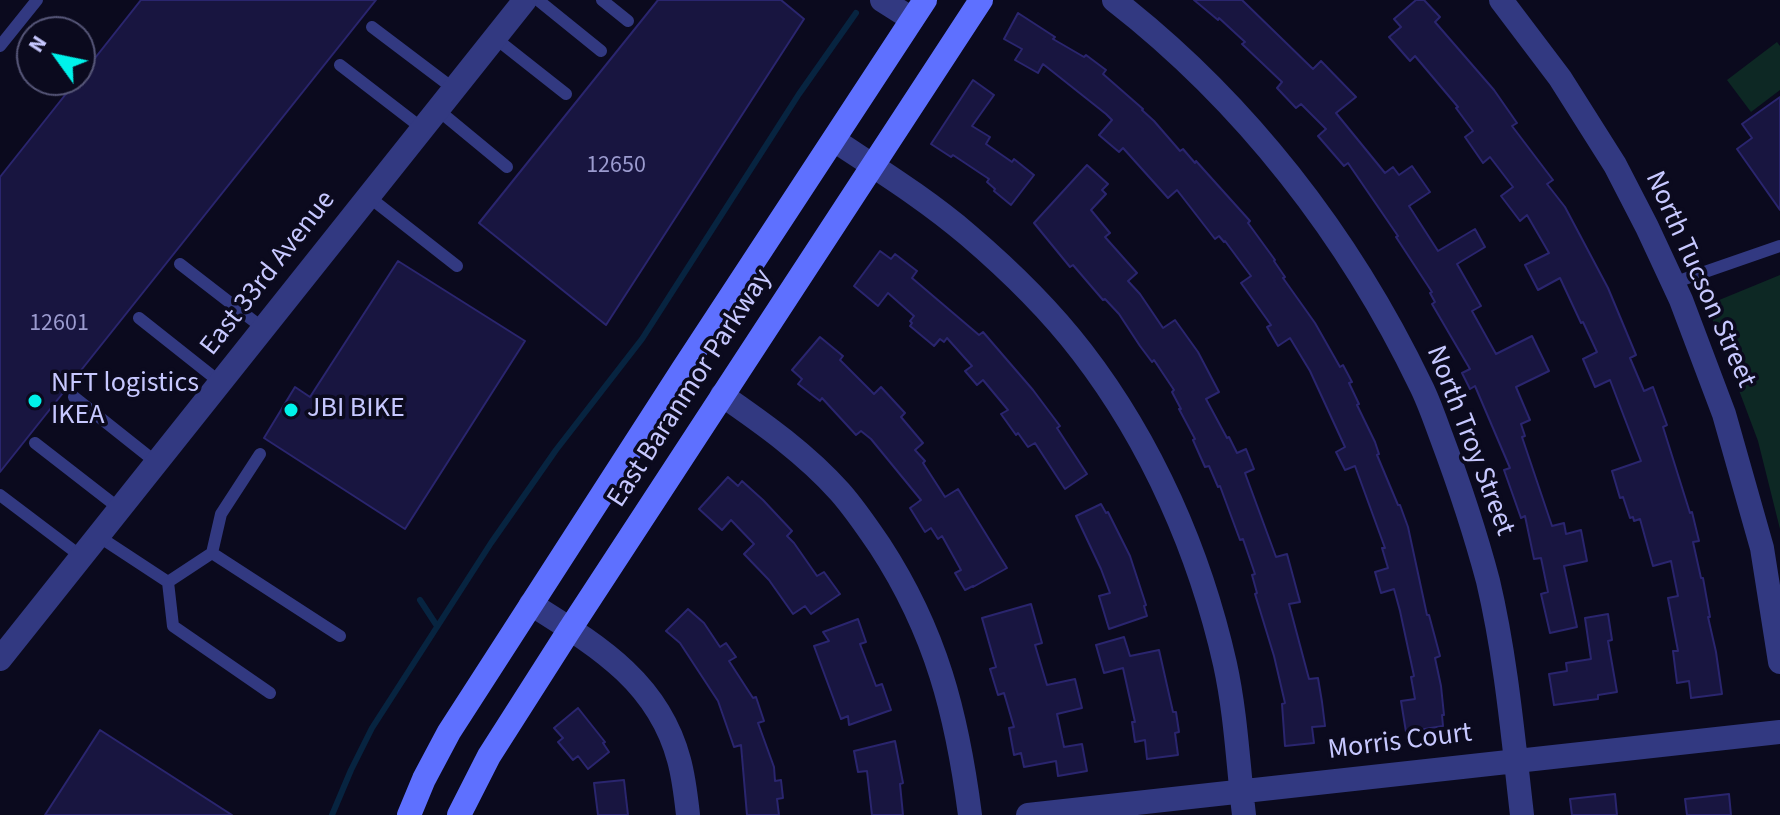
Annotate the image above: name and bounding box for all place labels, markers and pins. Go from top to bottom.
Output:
place label: NFT logistics IKEA [51,368,199,434]
marker: NFT logistics IKEA [26,392,44,410]
place label: JBI BIKE [307,393,405,427]
marker: JBI BIKE [282,401,300,419]

